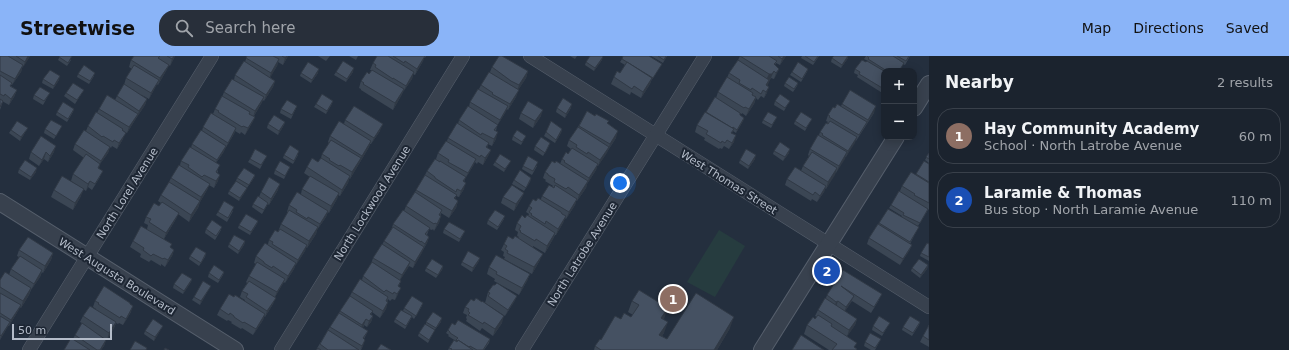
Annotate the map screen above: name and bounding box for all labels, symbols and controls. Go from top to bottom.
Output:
search box [159,10,439,46]
text: Streetwise [20,17,135,39]
icon: search [173,17,195,39]
text: Search here [205,19,295,37]
text: Map [1082,20,1111,36]
text: Directions [1133,20,1204,36]
text: Saved [1226,20,1269,36]
map controls [881,68,917,140]
button: + [881,68,917,104]
text: Nearby [945,72,1014,92]
text: 2 results [1217,75,1273,90]
button: − [881,104,917,140]
text: Hay Community Academy [984,120,1199,138]
text: 1 [954,129,964,144]
text: 60 m [1239,129,1272,144]
text: School · North Latrobe Avenue [984,138,1182,153]
street label: North Lockwood Avenue [332,143,413,263]
street label: North Lorel Avenue [94,145,161,241]
street label: West Thomas Street [678,147,780,218]
your location [610,173,630,193]
text: Laramie & Thomas [984,184,1142,202]
text: 2 [954,193,964,208]
text: 110 m [1230,193,1272,208]
street label: North Latrobe Avenue [545,200,620,309]
text: Bus stop · North Laramie Avenue [984,202,1198,217]
street label: West Augusta Boulevard [56,235,177,318]
pin: 2 [814,256,840,286]
pin: 1 [660,284,686,314]
scale bar [12,322,112,341]
text: 50 m [18,324,46,337]

